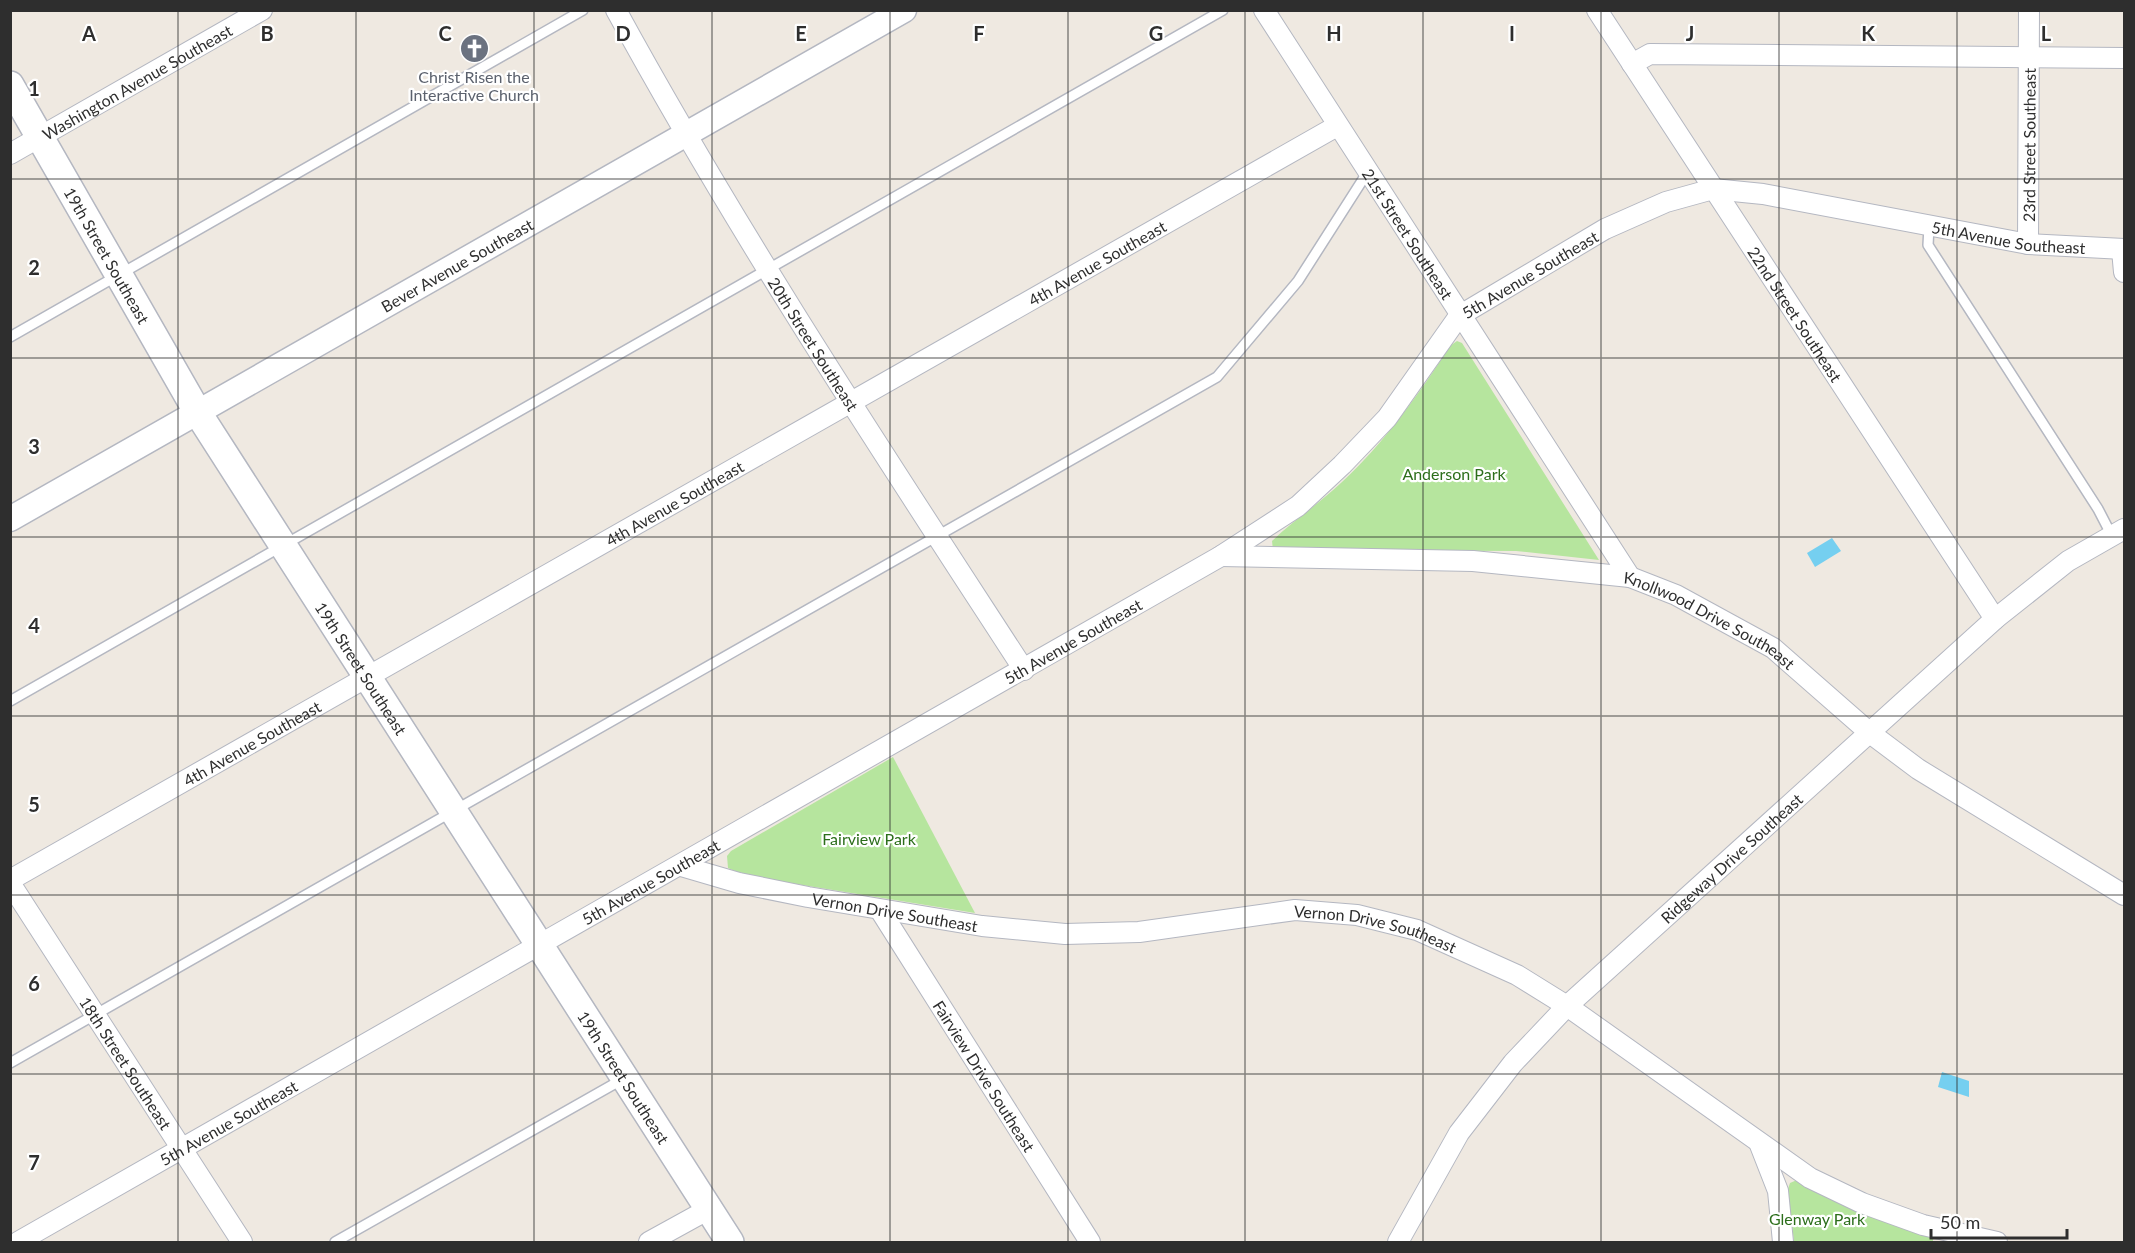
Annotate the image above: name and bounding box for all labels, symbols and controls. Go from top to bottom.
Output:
street label: Washington Avenue Southeast [38,20,234,144]
text: B [260,21,274,45]
text: C [438,21,452,45]
text: D [615,21,631,45]
text: E [795,21,807,45]
text: F [973,21,985,45]
text: G [1149,21,1163,45]
text: H [1326,21,1342,45]
text: I [1509,21,1515,45]
text: J [1686,21,1694,45]
text: K [1861,21,1875,45]
text: L [2041,21,2052,45]
church icon: Christ Risen the Interactive Church [458,32,490,64]
place label: Christ Risen the Interactive Church [409,67,539,104]
street label: 23rd Street Southeast [2019,68,2038,222]
text: 1 [28,76,40,100]
street label: 21st Street Southeast [1359,164,1458,303]
street label: 19th Street Southeast [61,183,154,327]
street label: Bever Avenue Southeast [377,214,536,315]
street label: 4th Avenue Southeast [1025,216,1169,309]
street label: 5th Avenue Southeast [1930,217,2086,256]
street label: 5th Avenue Southeast [1458,226,1601,322]
street label: 22nd Street Southeast [1745,243,1847,385]
text: 2 [28,255,40,279]
street label: 20th Street Southeast [765,273,863,414]
text: 3 [28,434,40,458]
street label: 4th Avenue Southeast [602,456,747,549]
park label: Anderson Park [1402,464,1506,483]
street label: Knollwood Drive Southeast [1623,567,1799,673]
street label: 5th Avenue Southeast [1001,594,1145,687]
street label: 19th Street Southeast [312,598,411,738]
text: 4 [28,613,40,637]
street label: 4th Avenue Southeast [180,696,324,789]
street label: Ridgeway Drive Southeast [1656,789,1806,926]
text: 5 [28,792,40,816]
park label: Fairview Park [822,829,917,848]
street label: 5th Avenue Southeast [578,835,723,928]
street label: Vernon Drive Southeast [811,888,979,935]
street label: Vernon Drive Southeast [1293,900,1460,956]
text: 6 [28,971,40,995]
street label: 18th Street Southeast [76,993,176,1133]
street label: Fairview Drive Southeast [930,997,1040,1155]
street label: 19th Street Southeast [574,1007,674,1147]
street label: 5th Avenue Southeast [156,1075,301,1169]
text: 7 [28,1150,40,1174]
scale bar [1931,1202,2068,1240]
park label: Glenway Park [1769,1209,1866,1228]
text: 50 m [1940,1211,1980,1233]

